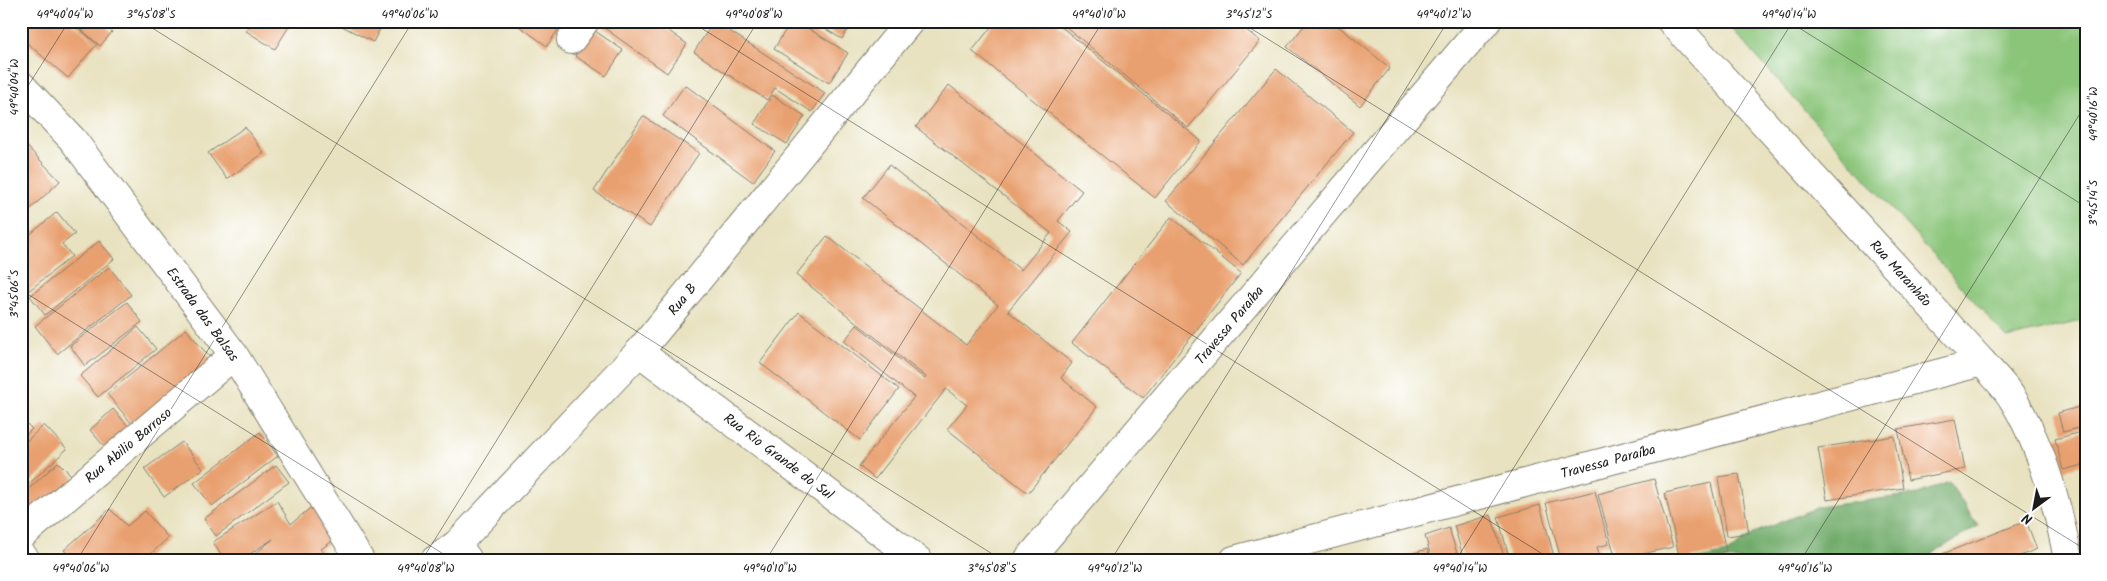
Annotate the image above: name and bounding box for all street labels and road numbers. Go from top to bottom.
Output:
street label: Rua Maranhão [1864,235,1936,312]
street label: Estrada das Balsas [160,263,244,367]
street label: Rua B [663,279,703,321]
street label: Travessa Paraíba [1190,281,1270,370]
street label: Rua Abilio Barroso [80,402,177,489]
street label: Rua Rio Grande do Sul [719,408,839,506]
street label: Travessa Paraíba [1558,439,1658,485]

